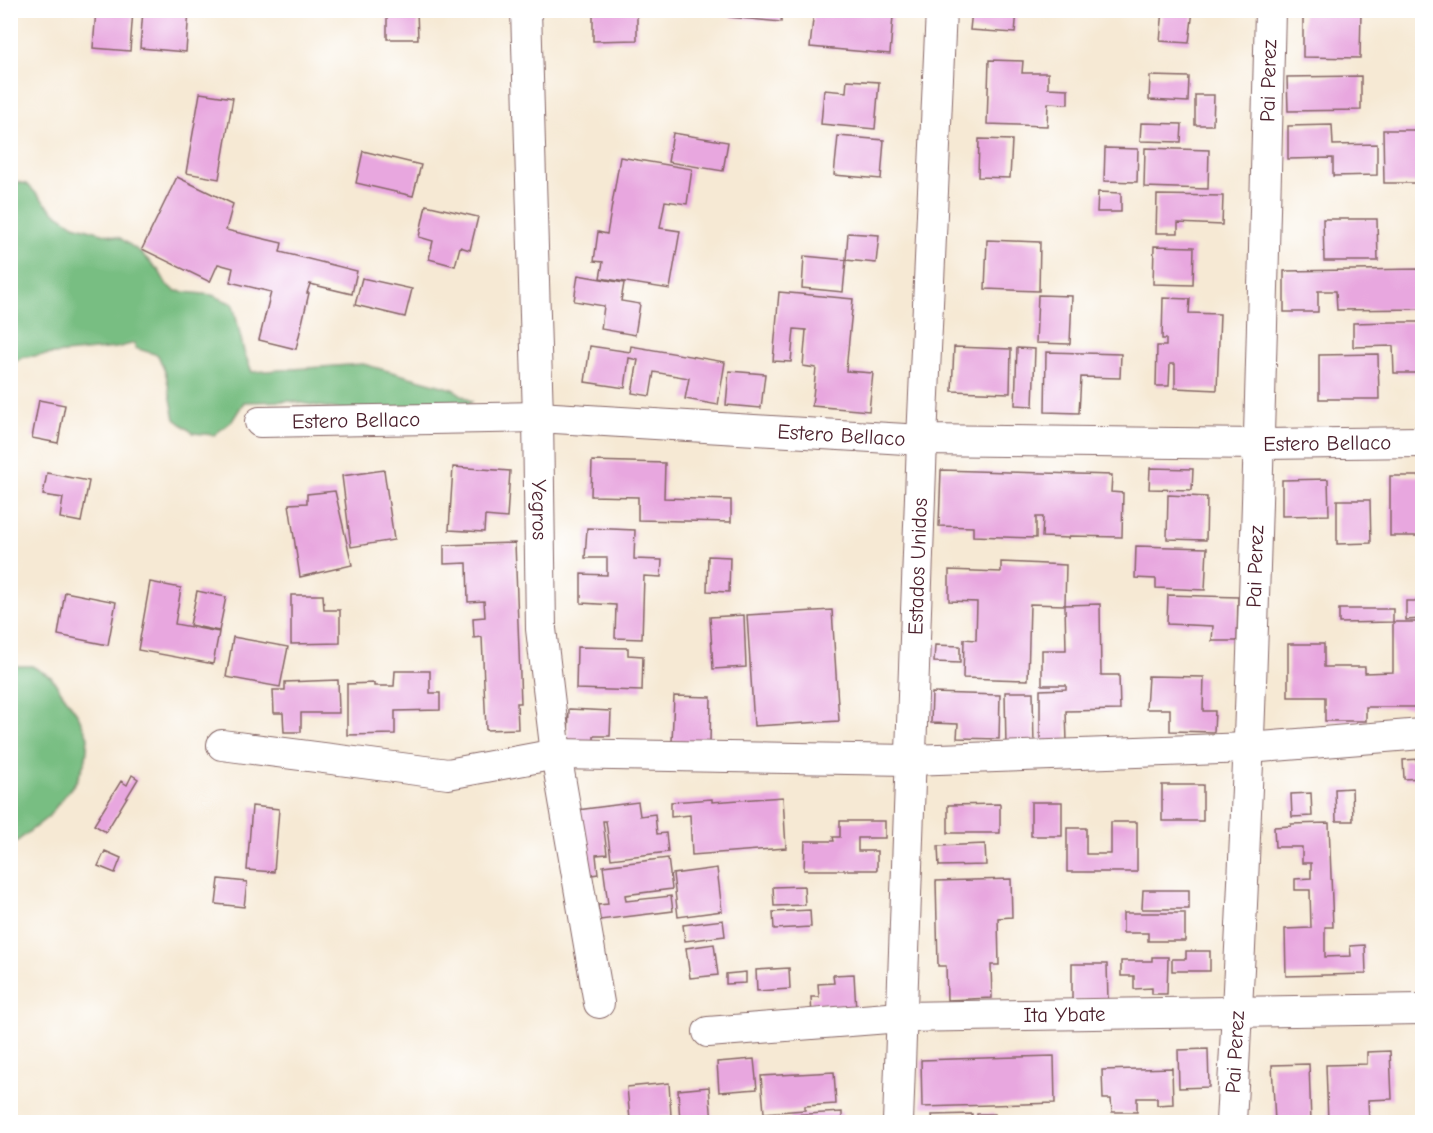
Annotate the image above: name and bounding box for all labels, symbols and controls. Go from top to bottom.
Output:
street label: Pai Perez [1255,39,1281,122]
street label: Estero Bellaco [292,407,420,433]
street label: Estero Bellaco [777,419,906,451]
street label: Estero Bellaco [1263,430,1392,456]
street label: Yegros [527,479,552,540]
street label: Estados Unidos [903,497,932,635]
street label: Pai Perez [1242,525,1268,608]
street label: Ita Ybate [1023,1002,1106,1027]
street label: Pai Perez [1221,1010,1249,1094]

